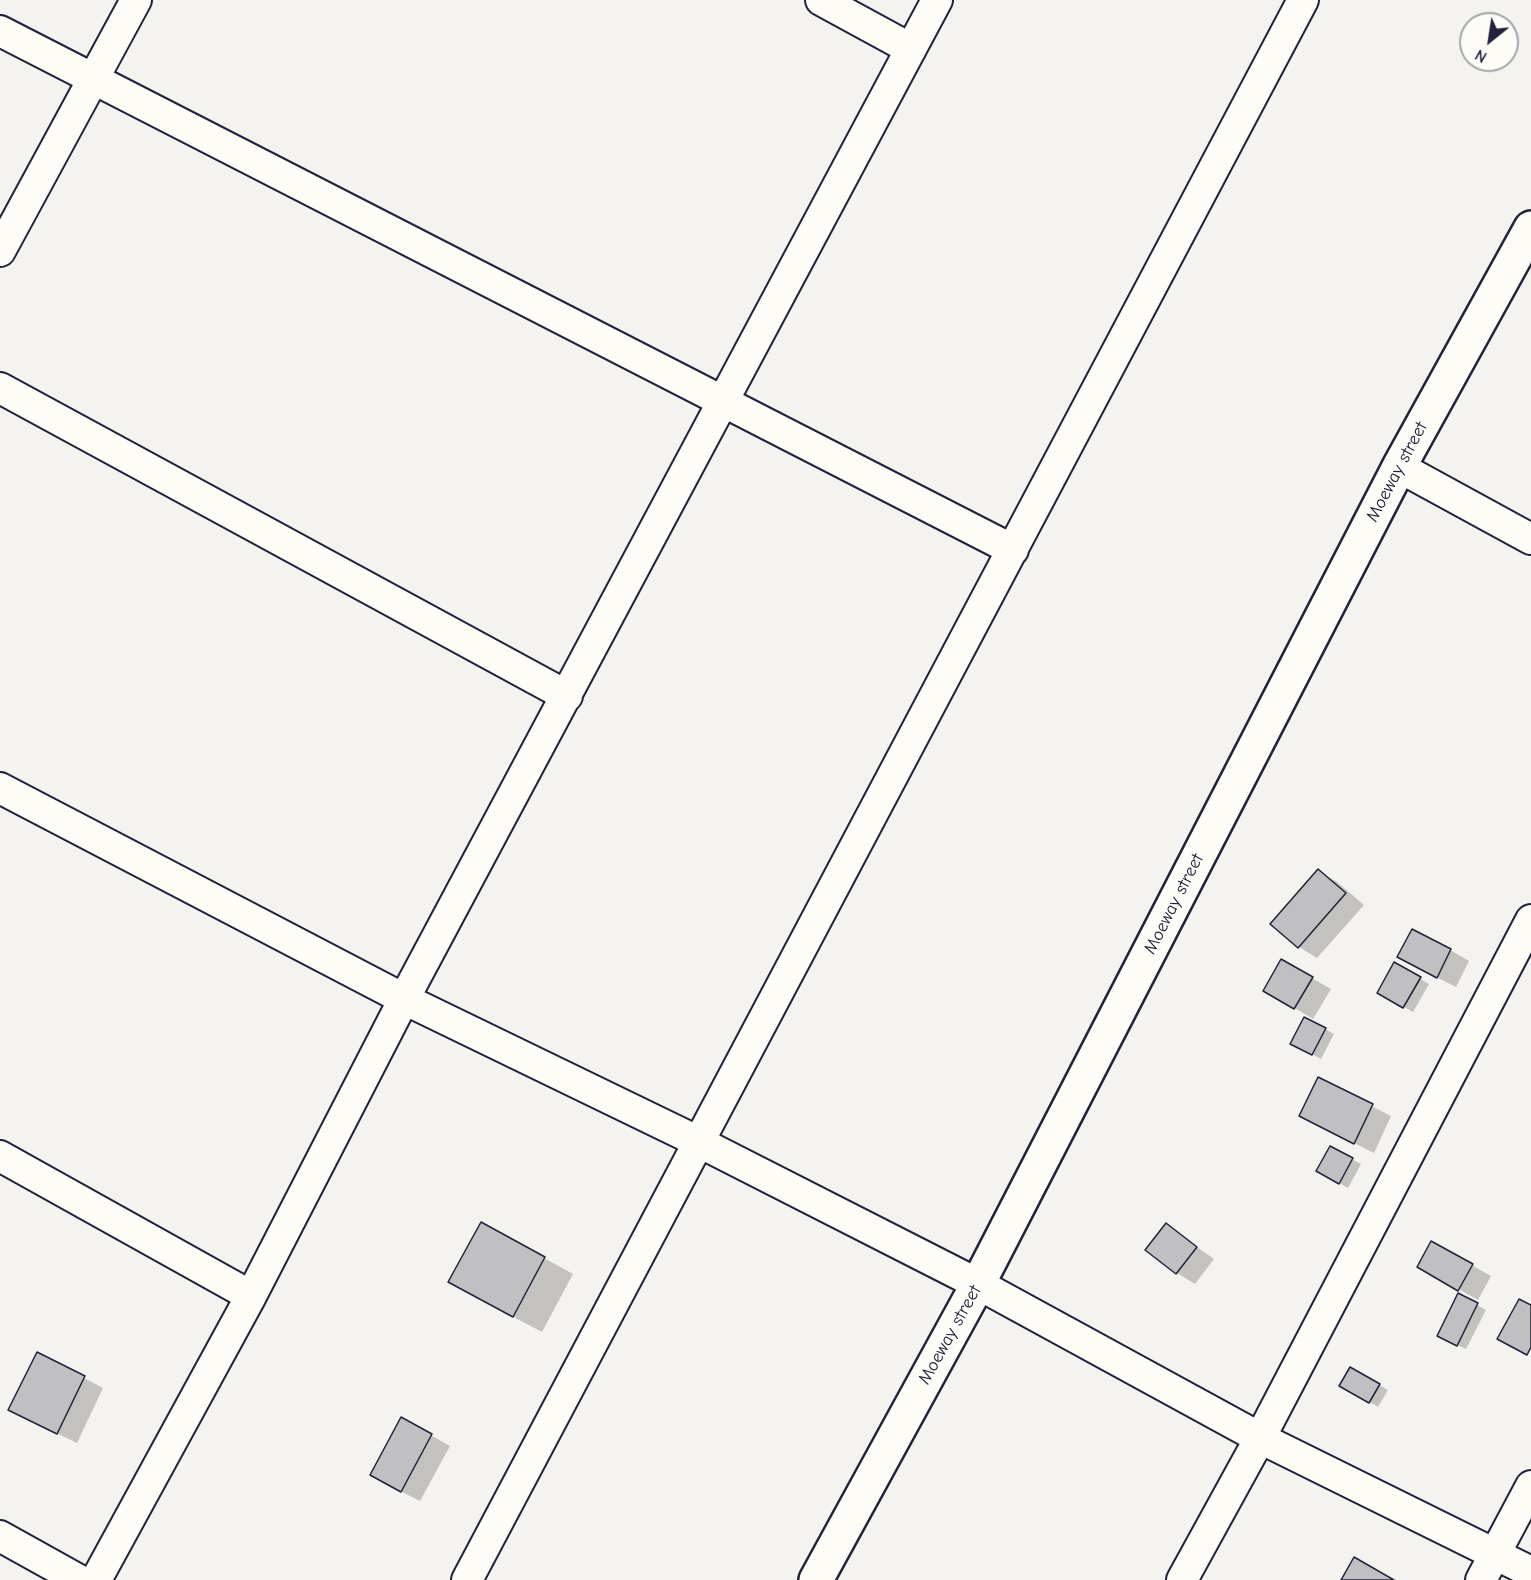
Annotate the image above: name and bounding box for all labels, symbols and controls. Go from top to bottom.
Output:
north arrow [1459,12,1519,72]
text: N [1472,45,1490,66]
street label: Moeway street [1362,418,1432,526]
street label: Moeway street [1139,850,1209,958]
street label: Moeway street [914,1282,986,1388]

